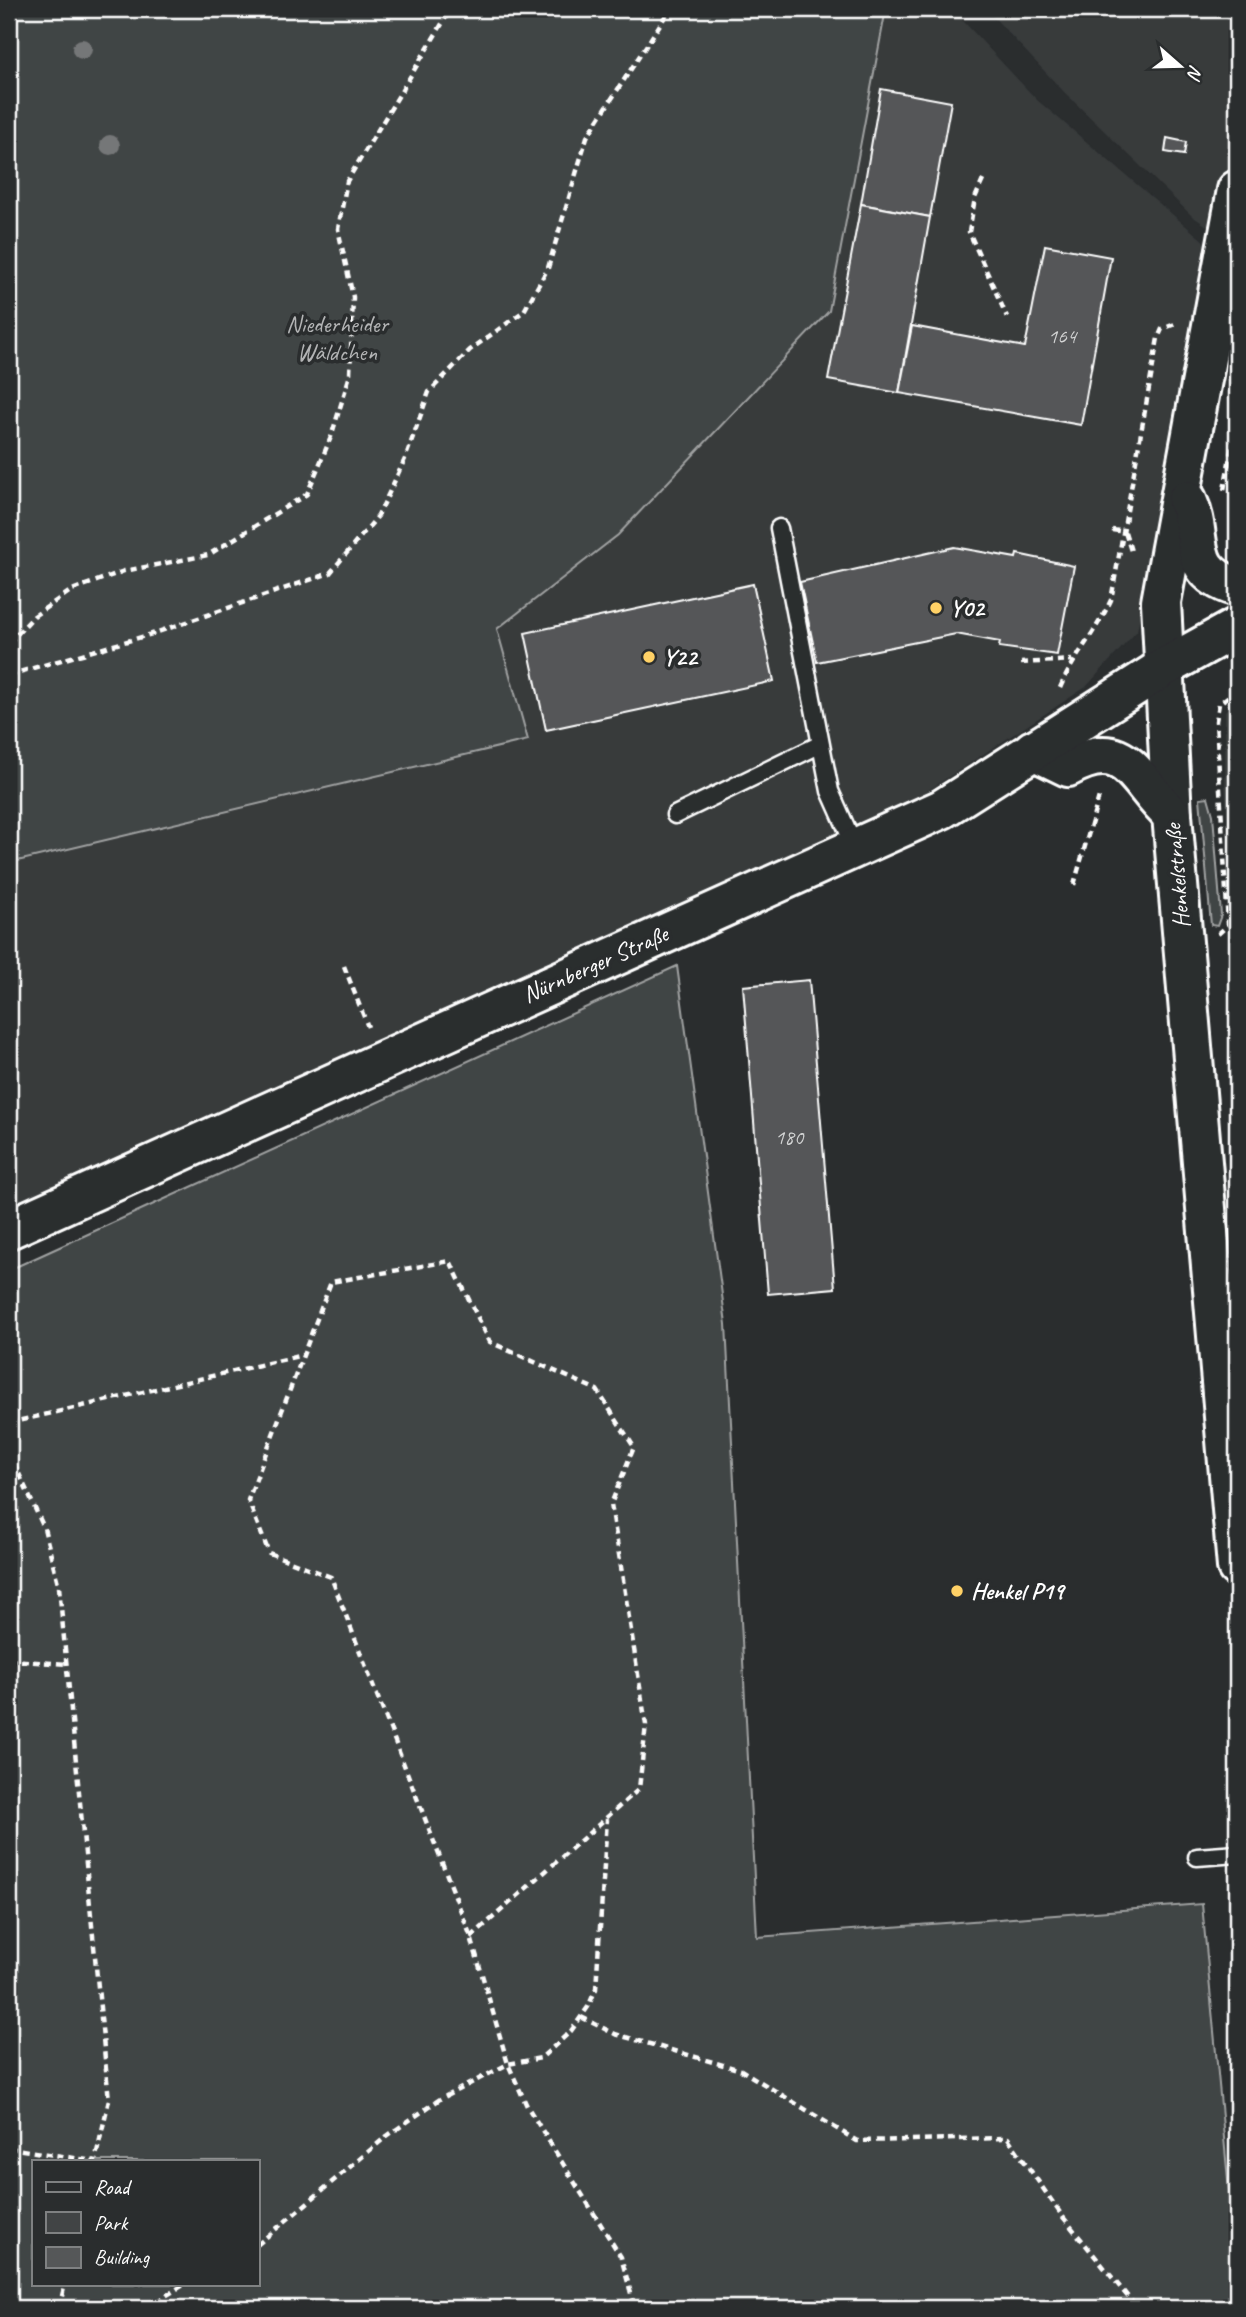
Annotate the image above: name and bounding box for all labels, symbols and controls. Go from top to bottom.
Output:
north arrow [1144,32,1214,102]
text: N [1181,62,1208,84]
park label: Niederheider Wäldchen [286,309,390,367]
house number: 164 [1048,323,1079,349]
place label: Y02 [950,593,986,623]
marker: Y02 [928,600,944,616]
place label: Y22 [663,642,699,672]
marker: Y22 [641,649,657,665]
street label: Henkelstraße [1157,820,1197,929]
street label: Nürnberger Straße [518,918,674,1009]
house number: 180 [775,1124,805,1150]
place label: Henkel P19 [971,1576,1066,1606]
marker: Henkel P19 [949,1583,965,1599]
legend [32,2160,259,2286]
text: Road [94,2174,133,2200]
text: Park [94,2210,129,2236]
text: Building [94,2244,151,2270]

